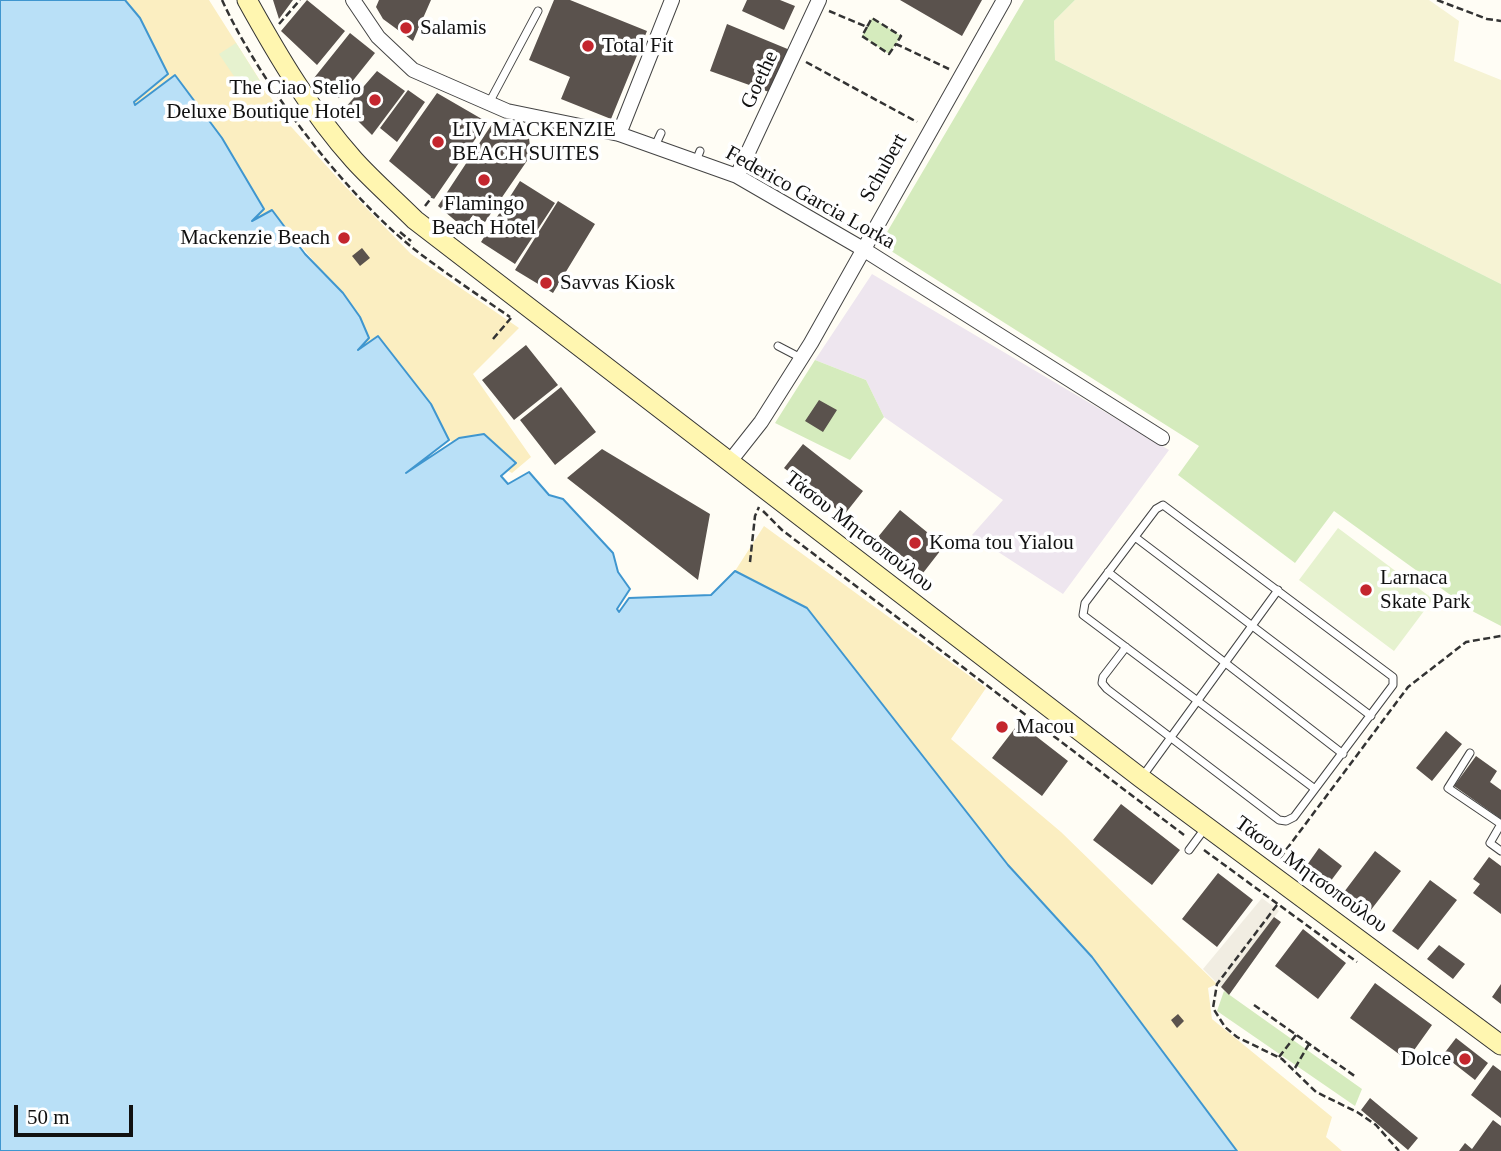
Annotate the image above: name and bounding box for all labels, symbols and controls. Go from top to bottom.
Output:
place label: Salamis [420,15,486,41]
marker: Salamis [398,20,414,36]
place label: Total Fit [602,33,673,59]
marker: Total Fit [580,38,596,54]
street label: Goethe [736,47,784,113]
place label: The Ciao Stelio Deluxe Boutique Hotel [166,75,361,125]
marker: The Ciao Stelio Deluxe Boutique Hotel [367,92,383,108]
place label: LIV MACKENZIE BEACH SUITES [452,117,616,167]
street label: Schubert [855,129,913,207]
marker: LIV MACKENZIE BEACH SUITES [430,134,446,150]
street label: Federico Garcia Lorka [721,141,899,255]
marker: Flamingo Beach Hotel [476,172,492,188]
place label: Flamingo Beach Hotel [432,191,536,241]
place label: Mackenzie Beach [180,225,330,251]
marker: Mackenzie Beach [336,230,352,246]
place label: Savvas Kiosk [560,270,675,296]
marker: Savvas Kiosk [538,275,554,291]
street label: Τάσου Μητσοπούλου [779,466,939,598]
place label: Koma tou Yialou [929,530,1074,556]
marker: Koma tou Yialou [907,535,923,551]
place label: Larnaca Skate Park [1380,565,1470,615]
marker: Larnaca Skate Park [1358,582,1374,598]
place label: Macou [1016,714,1074,740]
marker: Macou [994,719,1010,735]
street label: Τάσου Μητσοπούλου [1230,811,1392,939]
place label: Dolce [1401,1046,1451,1072]
marker: Dolce [1457,1051,1473,1067]
scale bar [18,1092,136,1136]
text: 50 m [27,1105,70,1129]

